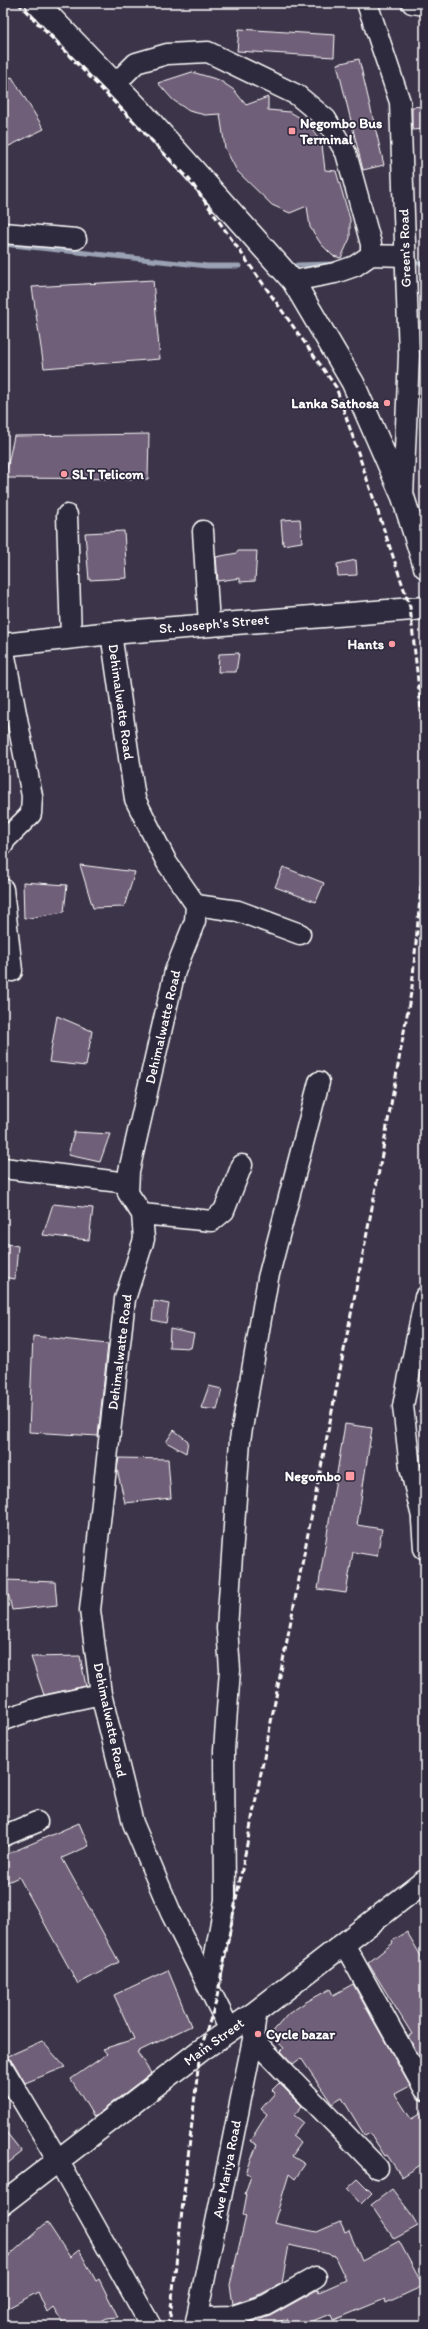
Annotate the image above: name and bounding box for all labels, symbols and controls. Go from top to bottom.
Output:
place label: Negombo Bus Terminal [299,115,382,148]
marker: Negombo Bus Terminal [287,126,297,136]
street label: Green's Road [395,208,415,288]
place label: Lanka Sathosa [291,395,379,412]
marker: Lanka Sathosa [382,398,392,408]
place label: SLT Telicom [72,466,144,483]
marker: SLT Telicom [59,469,69,479]
street label: St. Joseph's Street [158,611,270,637]
place label: Hants [348,636,384,653]
marker: Hants [387,639,397,649]
street label: Dehimalwatte Road [104,643,138,761]
street label: Dehimalwatte Road [142,968,184,1086]
street label: Dehimalwatte Road [104,1293,136,1411]
place label: Negombo [285,1468,341,1485]
marker: Negombo [344,1470,356,1482]
street label: Dehimalwatte Road [90,1661,130,1779]
street label: Main Street [181,2014,247,2070]
place label: Cycle bazar [266,2026,335,2043]
marker: Cycle bazar [253,2029,263,2039]
street label: Ave Mariya Road [209,2118,245,2219]

